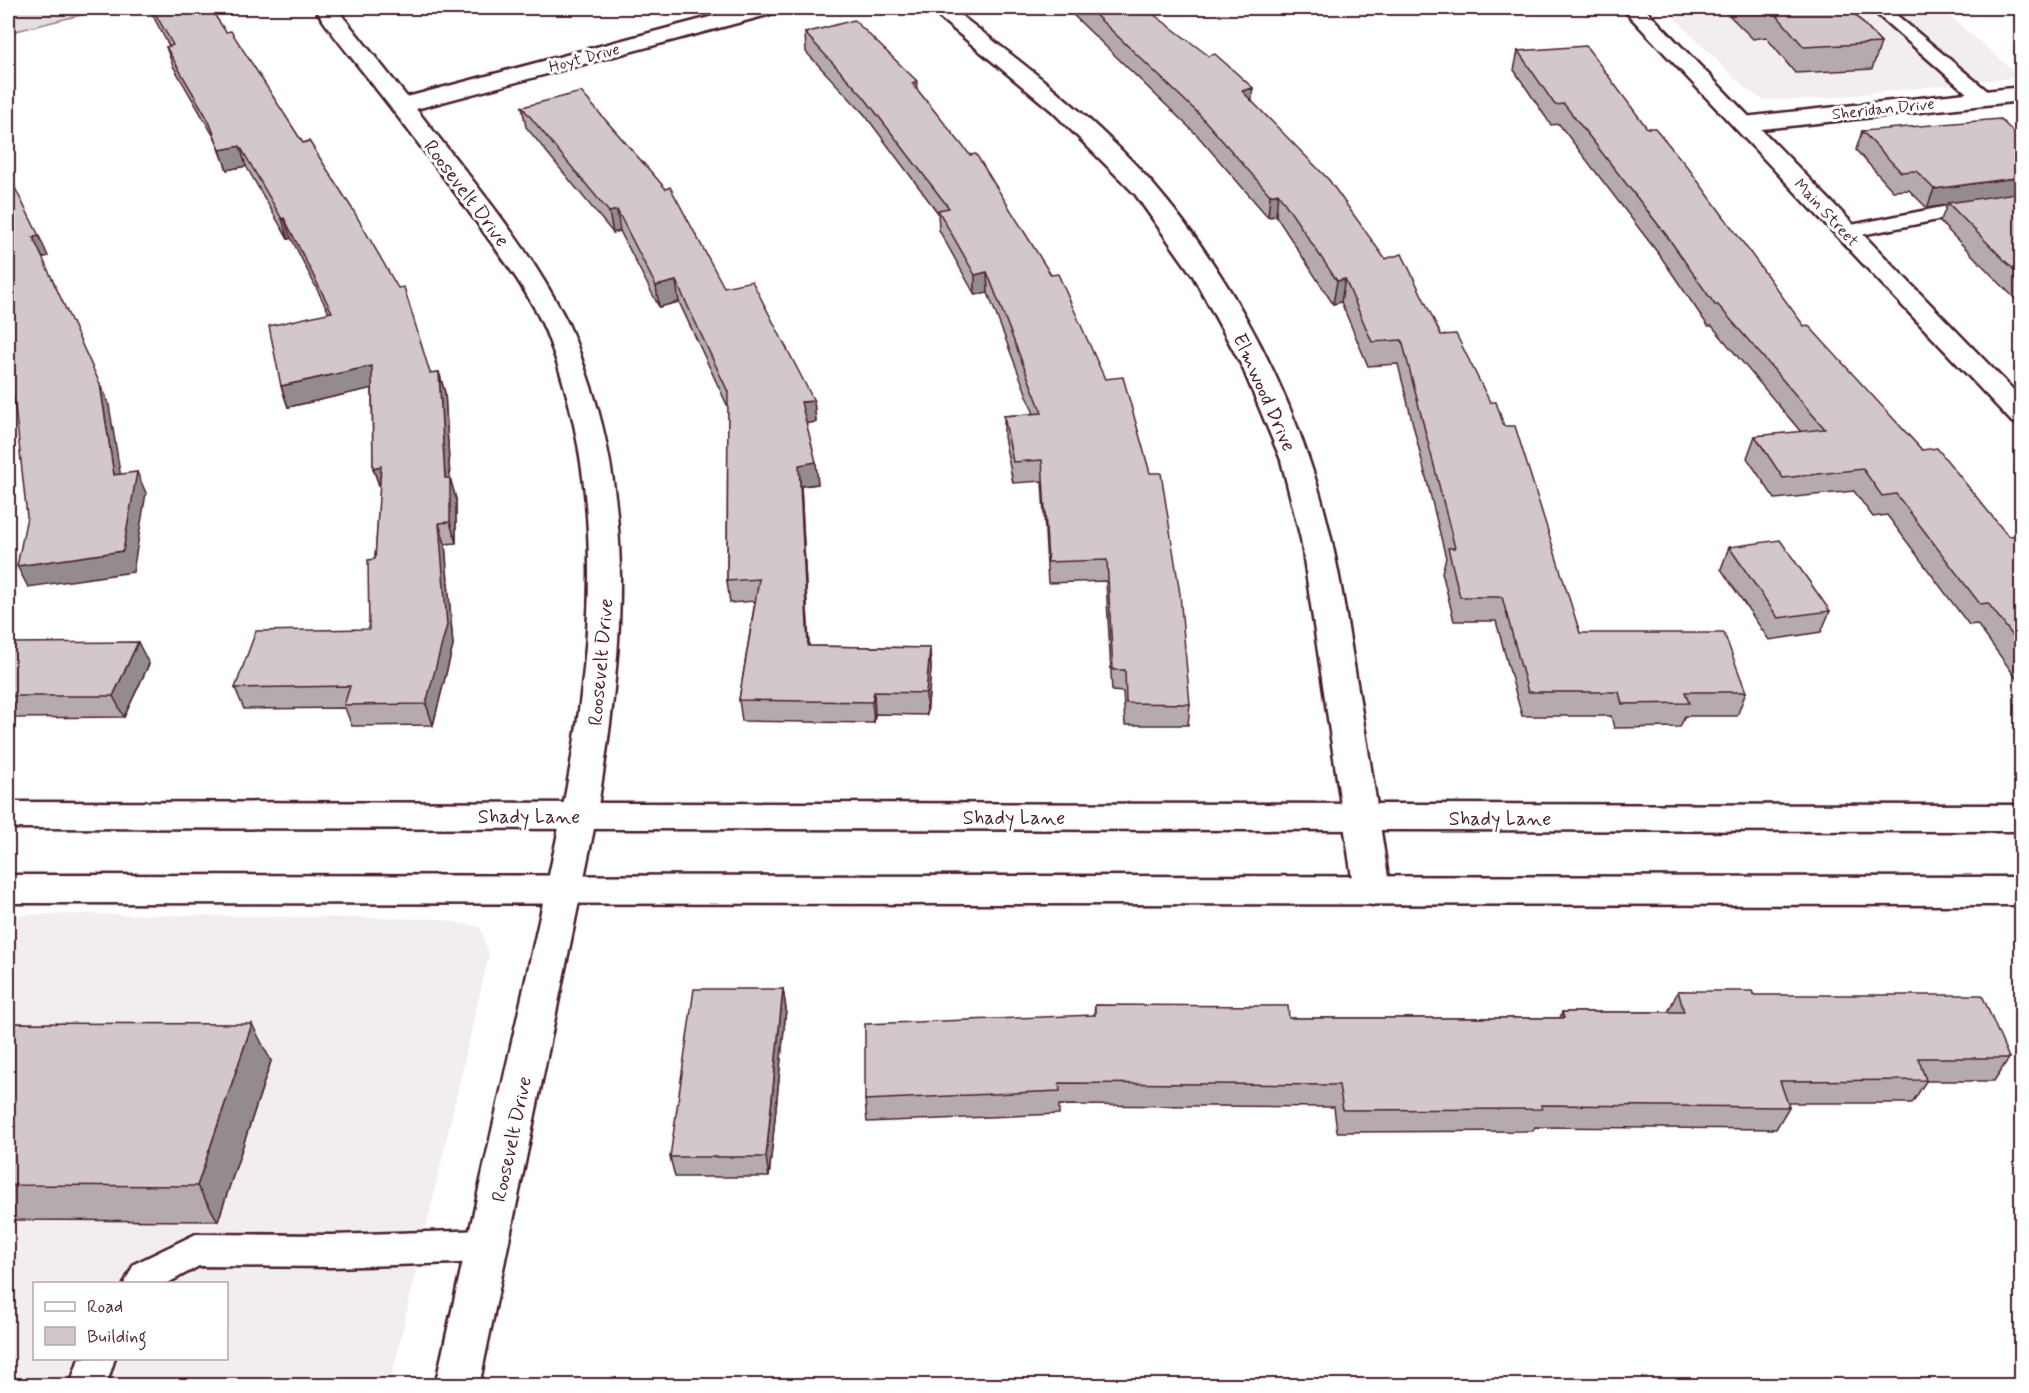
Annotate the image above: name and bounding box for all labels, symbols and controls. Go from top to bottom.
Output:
street label: Hoyt Drive [547,39,622,78]
street label: Sheridan Drive [1831,94,1935,125]
street label: Roosevelt Drive [417,135,515,253]
street label: Main Street [1789,174,1863,252]
street label: Elmwood Drive [1226,329,1302,456]
street label: Roosevelt Drive [582,597,621,727]
street label: Shady Lane [478,804,580,831]
street label: Shady Lane [963,805,1065,832]
street label: Shady Lane [1449,806,1551,833]
street label: Roosevelt Drive [486,1074,539,1205]
legend [33,1282,228,1360]
text: Road [87,1295,123,1319]
text: Building [87,1325,147,1351]

